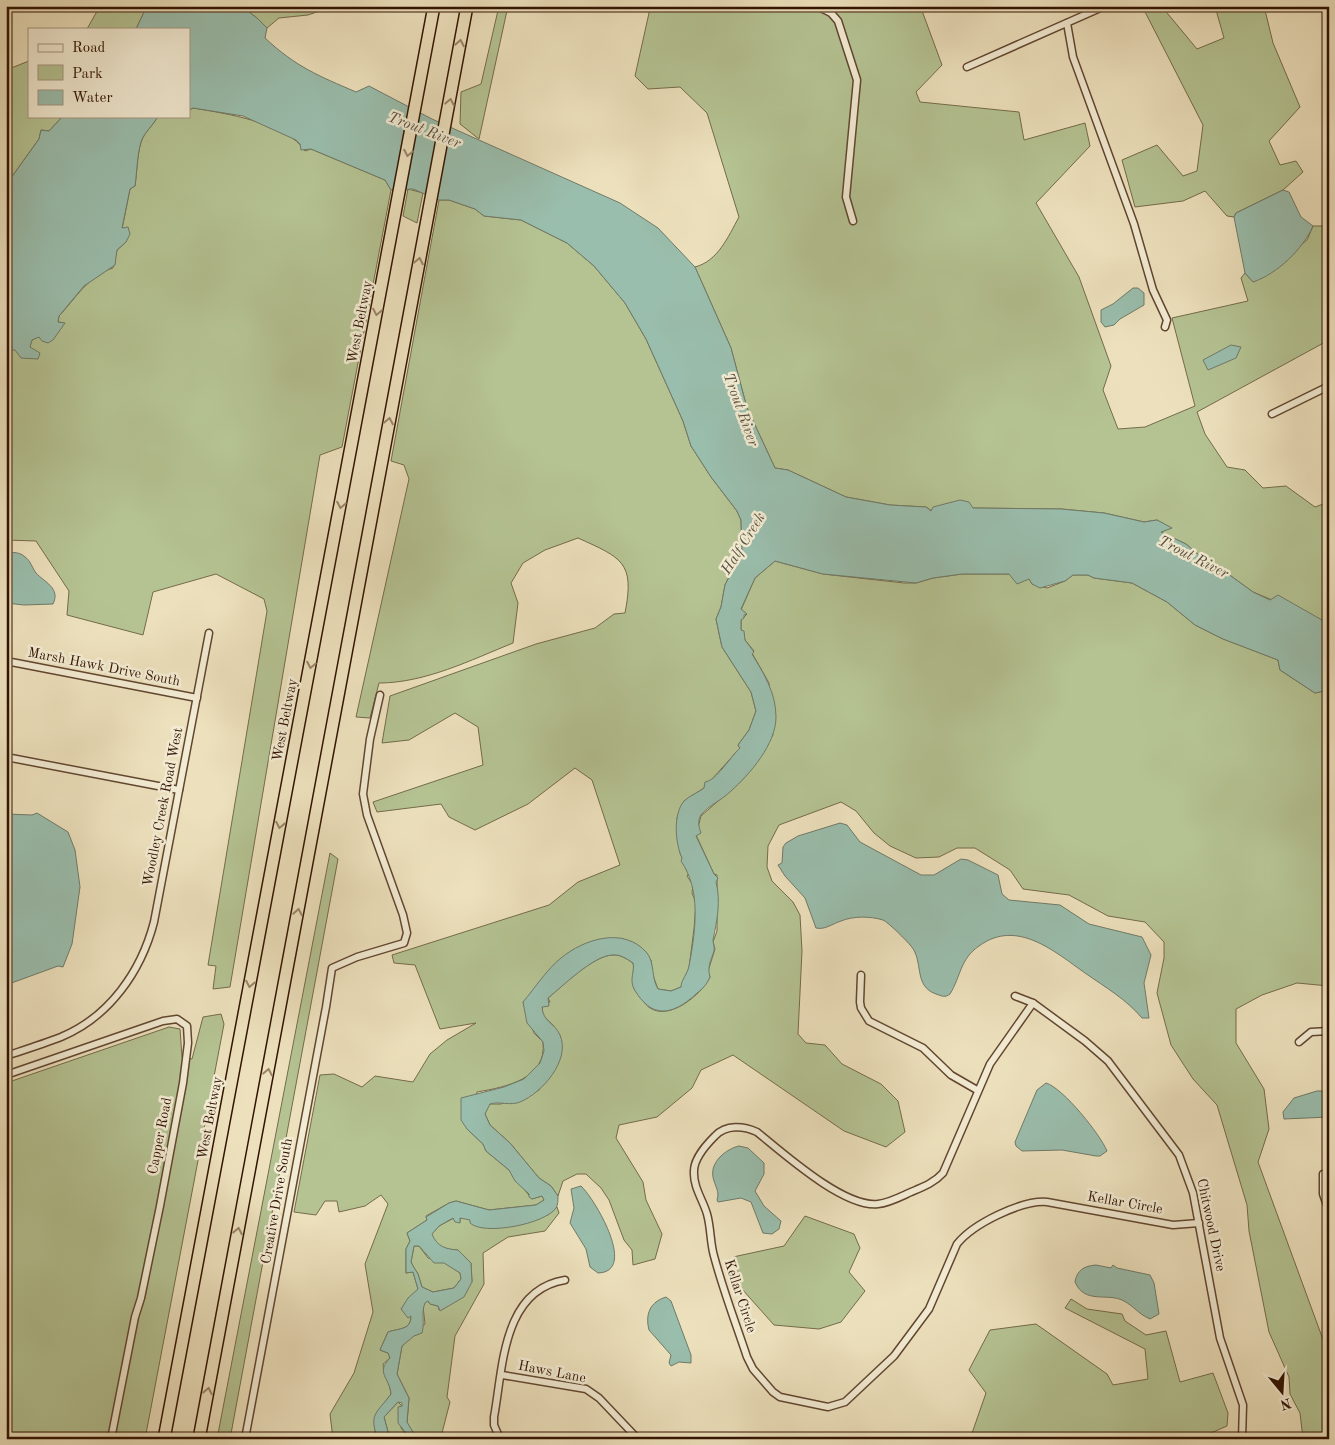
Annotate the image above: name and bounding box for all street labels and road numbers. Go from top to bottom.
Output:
street label: West Beltway [345,279,375,365]
street label: Marsh Hawk Drive South [27,645,182,689]
street label: West Beltway [270,677,300,763]
street label: Woodley Creek Road West [141,726,185,888]
street label: West Beltway [195,1075,225,1161]
street label: Capper Road [146,1096,174,1176]
street label: Creative Drive South [259,1137,295,1265]
street label: Chitwood Drive [1194,1177,1228,1273]
street label: Kellar Circle [1086,1189,1164,1217]
street label: Kellar Circle [722,1258,758,1334]
street label: Haws Lane [517,1359,587,1385]

